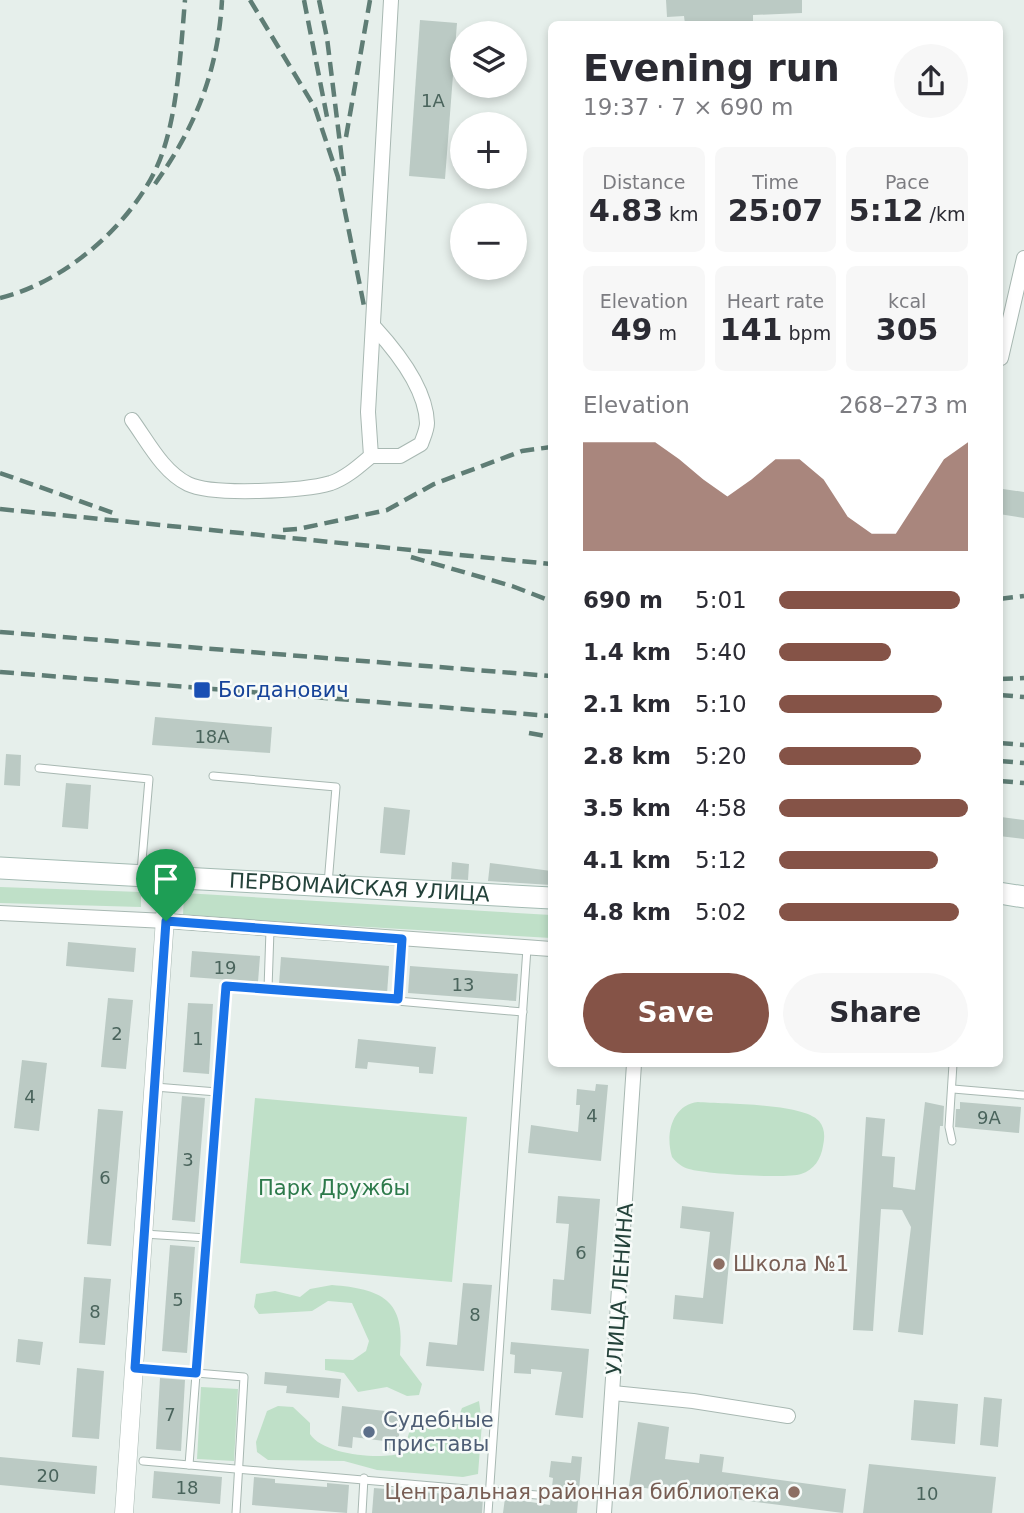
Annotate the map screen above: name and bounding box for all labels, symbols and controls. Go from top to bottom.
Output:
map controls [450,21,527,280]
button: layers [450,21,527,98]
button: share [894,44,968,118]
text: Evening run [583,46,840,90]
house number: 1А [421,90,446,111]
text: 19:37 · 7 × 690 m [583,94,793,120]
button: + [450,112,527,189]
text: Distance [602,171,685,193]
text: Time [752,171,799,193]
text: Pace [885,171,929,193]
text: 4.83 [589,193,663,228]
text: 25:07 [728,193,823,228]
text: 5:12 [849,193,923,228]
button: − [450,203,527,280]
text: km [663,203,699,225]
text: /km [923,203,965,225]
text: Elevation [600,290,688,312]
text: Heart rate [727,290,824,312]
text: kcal [888,290,926,312]
text: 49 [611,312,652,347]
text: 141 [720,312,782,347]
text: 305 [876,312,938,347]
text: m [652,322,677,344]
text: bpm [782,322,831,344]
text: Elevation [583,392,690,418]
text: 268–273 m [839,392,968,418]
text: 690 m [583,587,663,613]
text: 5:01 [695,587,747,613]
text: 1.4 km [583,639,671,665]
text: 5:40 [695,639,747,665]
place label: Богданович [218,678,349,702]
marker: Богданович [192,680,212,700]
text: 2.1 km [583,691,671,717]
text: 5:10 [695,691,747,717]
house number: 18А [194,726,230,747]
text: 2.8 km [583,743,671,769]
text: 5:20 [695,743,747,769]
text: 3.5 km [583,795,671,821]
text: 4:58 [695,795,747,821]
text: 4.1 km [583,847,671,873]
text: 5:12 [695,847,747,873]
pin [136,849,196,921]
icon: arrive [147,860,185,898]
street label: ПЕРВОМАЙСКАЯ УЛИЦА [228,868,491,907]
text: 4.8 km [583,899,671,925]
text: 5:02 [695,899,747,925]
house number: 19 [214,957,236,978]
button: Save [583,973,769,1053]
button: Share [783,973,968,1053]
house number: 13 [452,974,474,995]
house number: 2 [111,1023,123,1044]
house number: 1 [192,1028,204,1049]
house number: 4 [24,1086,36,1107]
house number: 4 [586,1105,598,1126]
house number: 9А [977,1107,1002,1128]
house number: 3 [182,1149,194,1170]
house number: 6 [99,1167,111,1188]
park label: Парк Дружбы [258,1176,410,1200]
street label: УЛИЦА ЛЕНИНА [602,1202,638,1376]
house number: 6 [575,1242,587,1263]
place label: Школа №1 [733,1252,849,1276]
marker: Школа №1 [711,1256,727,1272]
house number: 5 [172,1289,184,1310]
house number: 8 [89,1301,101,1322]
house number: 8 [469,1304,481,1325]
house number: 7 [164,1404,176,1425]
place label: Судебные приставы [383,1408,494,1456]
marker: Судебные приставы [361,1424,377,1440]
house number: 20 [37,1465,59,1486]
house number: 18 [176,1477,198,1498]
place label: Центральная районная библиотека [384,1480,780,1504]
house number: 10 [916,1483,938,1504]
marker: Центральная районная библиотека [786,1484,802,1500]

